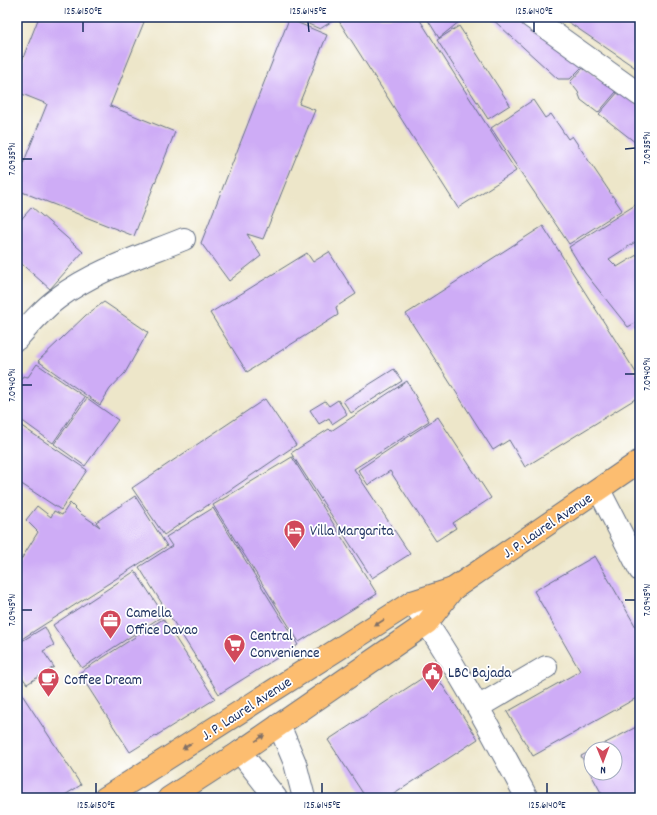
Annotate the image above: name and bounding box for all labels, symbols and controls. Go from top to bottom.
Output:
text: 125.6150°E [64,5,102,19]
text: 125.6145°E [290,5,327,19]
text: 125.6140°E [515,5,553,19]
text: 7.0935°N [641,132,655,164]
text: 7.0935°N [6,143,20,175]
text: 7.0940°N [641,357,655,391]
text: 7.0940°N [6,368,20,402]
street label: J. P. Laurel Avenue [499,488,598,565]
hotel icon: Villa Margarita [282,517,308,550]
place label: Villa Margarita [310,521,394,543]
text: 7.0945°N [641,584,655,616]
text: 7.0945°N [6,594,20,626]
place label: Camella Office Davao [126,603,198,642]
office icon: Camella Office Davao [97,608,123,641]
one-way arrow [374,619,384,627]
place label: Central Convenience [250,626,320,665]
supermarket icon: Central Convenience [222,631,248,664]
public building icon: LBC Bajada [420,659,446,692]
place label: LBC Bajada [448,663,512,685]
cafe icon: Coffee Dream [35,666,61,699]
place label: Coffee Dream [64,670,142,692]
street label: J. P. Laurel Avenue [198,672,297,747]
one-way arrow [255,734,265,742]
north arrow [583,741,623,781]
one-way arrow [182,742,192,750]
text: N [600,761,606,777]
text: 125.6150°E [77,799,115,813]
text: 125.6145°E [304,799,341,813]
text: 125.6140°E [528,799,566,813]

